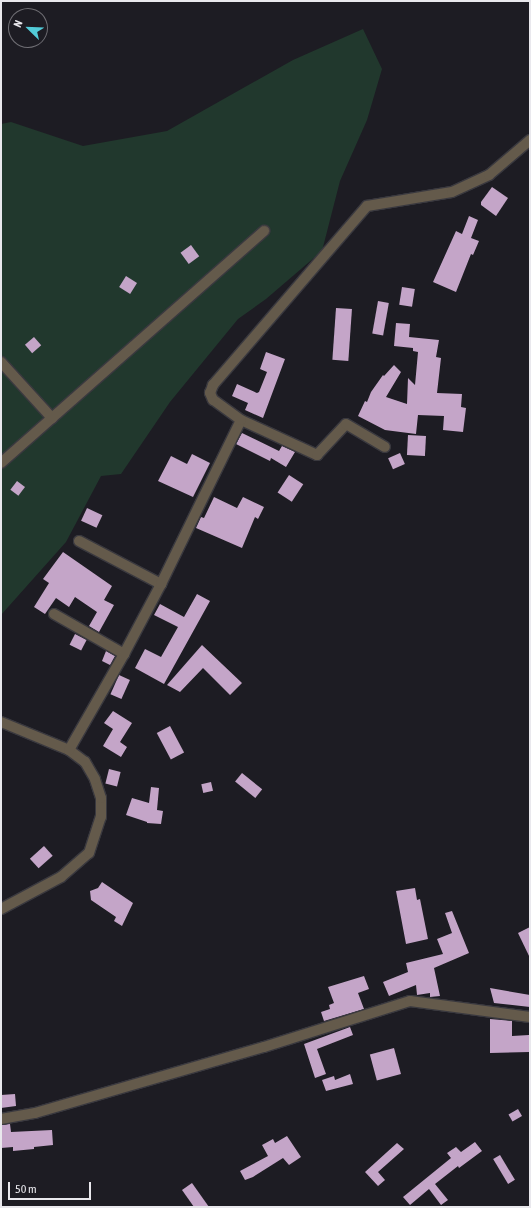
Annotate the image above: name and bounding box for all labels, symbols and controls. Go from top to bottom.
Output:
north arrow [8,8,48,48]
text: N [11,18,25,29]
scale bar [10,1174,93,1200]
text: 50 m [15,1182,37,1196]

